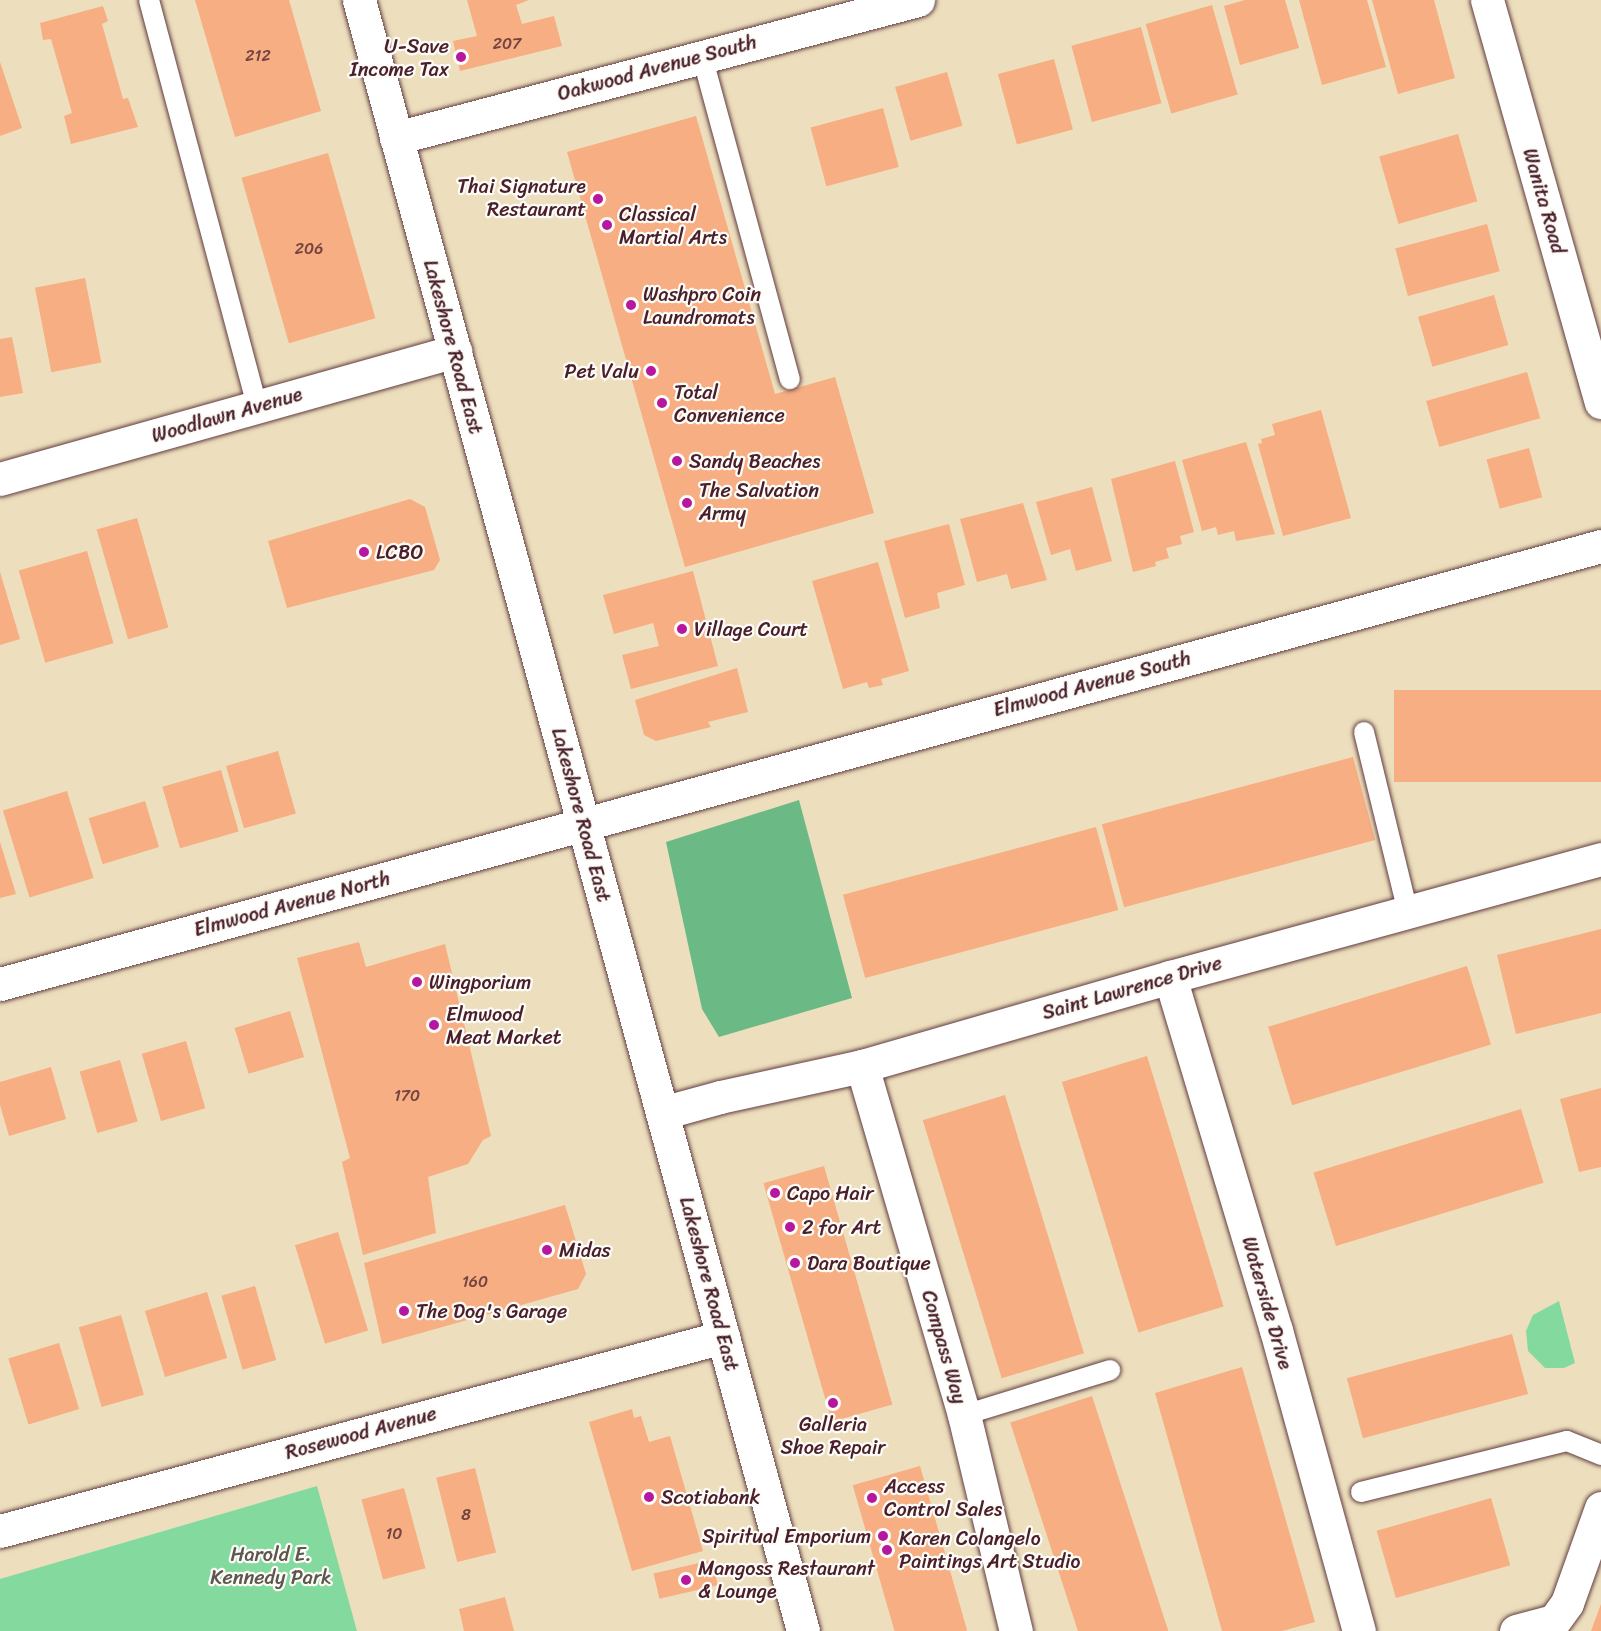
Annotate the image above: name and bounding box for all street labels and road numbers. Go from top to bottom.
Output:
street label: Oakwood Avenue South [555,30,759,106]
street label: Wanita Road [1517,145,1571,257]
street label: Lakeshore Road East [418,257,488,437]
street label: Woodlawn Avenue [149,382,305,448]
street label: Elmwood Avenue South [990,646,1194,722]
street label: Lakeshore Road East [546,725,616,905]
street label: Elmwood Avenue North [191,866,393,942]
street label: Saint Lawrence Drive [1040,951,1224,1025]
street label: Lakeshore Road East [674,1194,744,1374]
street label: Waterside Drive [1236,1234,1298,1372]
street label: Compass Way [916,1287,972,1407]
street label: Rosewood Avenue [283,1401,439,1465]

